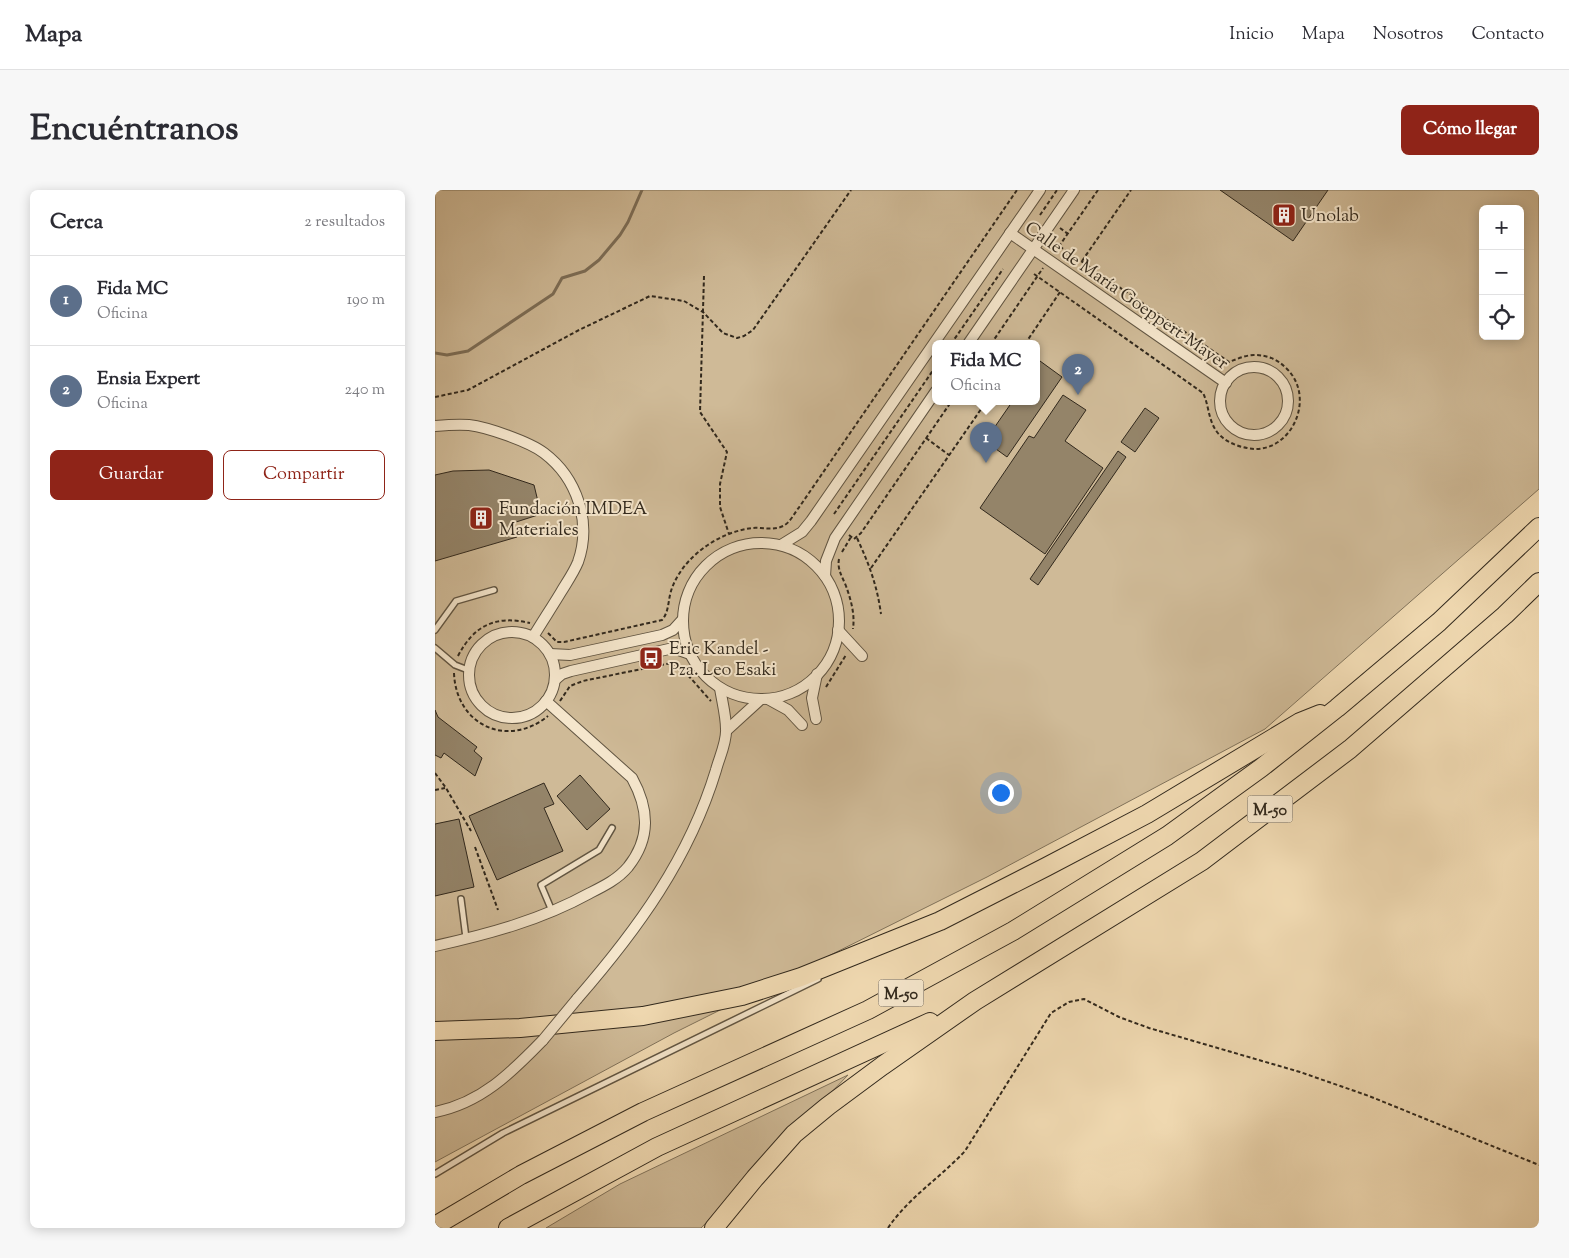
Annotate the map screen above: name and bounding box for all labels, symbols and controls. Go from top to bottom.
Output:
text: Mapa [25,18,82,52]
text: Inicio [1229,22,1274,48]
text: Mapa [1302,22,1345,48]
text: Nosotros [1373,22,1443,48]
text: Contacto [1471,22,1544,48]
text: Encuéntranos [30,105,239,156]
button: Cómo llegar [1401,105,1539,155]
building icon: Unolab [1271,202,1297,228]
place label: Unolab [1301,204,1359,230]
map controls [1479,205,1524,340]
button: + [1479,205,1524,250]
text: Cerca [50,208,103,238]
text: 2 resultados [304,211,385,234]
street label: Calle de María Goeppert-Mayer [1019,216,1233,377]
button: − [1479,250,1524,295]
text: Fida MC [97,276,169,303]
text: 1 [63,289,69,312]
text: 190 m [347,289,385,312]
button: locate [1479,295,1524,340]
text: Oficina [97,303,148,326]
popup [932,340,1040,405]
text: Fida MC [950,348,1022,375]
pin: 2 [1062,354,1094,395]
text: Ensia Expert [97,366,200,393]
text: Oficina [950,375,1001,398]
text: 2 [62,379,70,402]
text: 240 m [344,379,385,402]
text: Oficina [97,393,148,416]
pin: 1 [970,422,1002,463]
button: Guardar [50,450,213,500]
button: Compartir [223,450,385,500]
place label: Fundación IMDEA Materiales [499,497,648,544]
building icon: Fundación IMDEA Materiales [468,505,494,531]
place label: Eric Kandel - Pza. Leo Esaki [669,637,776,684]
bus stop icon: Eric Kandel - Pza. Leo Esaki [638,645,664,671]
your location [988,780,1014,806]
road number: M-50 [1247,796,1293,822]
road number: M-50 [879,980,923,1006]

